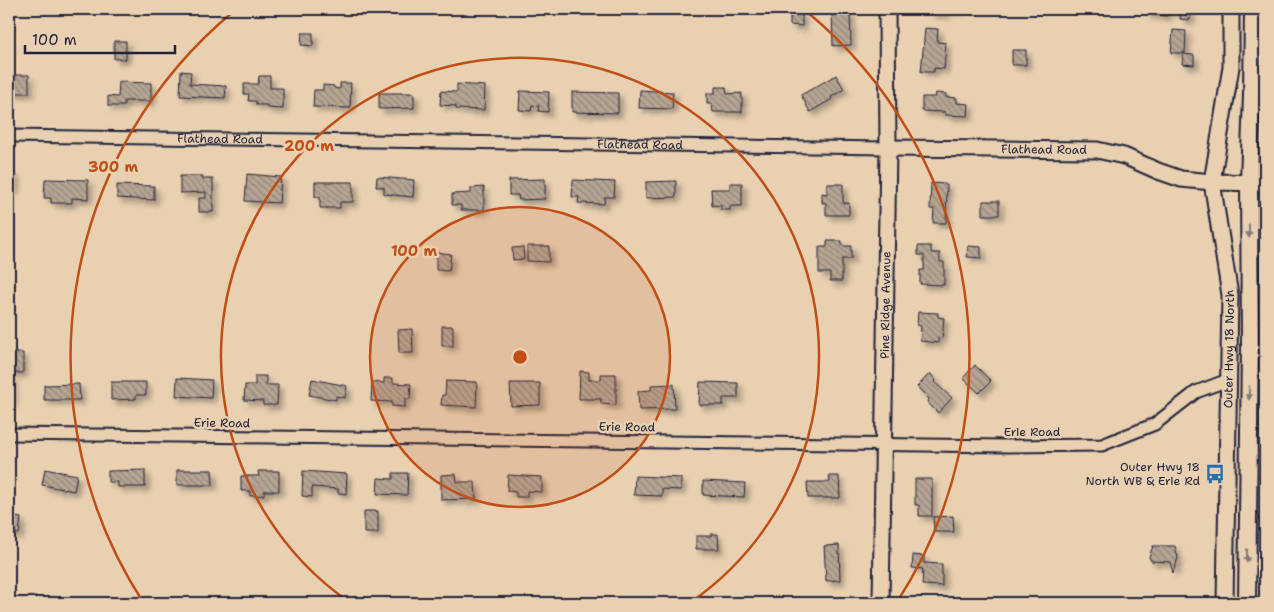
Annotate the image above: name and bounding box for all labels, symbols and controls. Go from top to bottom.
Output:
scale bar [25,22,175,54]
text: 100 m [32,30,77,50]
street label: Flathead Road [177,130,263,147]
text: 200 m [284,136,334,156]
street label: Flathead Road [597,136,683,153]
street label: Flathead Road [1001,141,1087,158]
text: 300 m [88,157,138,177]
one-way arrow [1245,223,1253,239]
text: 100 m [391,241,437,261]
street label: Pine Ridge Avenue [877,251,894,359]
street label: Outer Hwy 18 North [1220,289,1238,408]
centre of rings [511,348,529,366]
one-way arrow [1245,385,1253,401]
street label: Erie Road [194,415,251,431]
street label: Erie Road [599,419,656,435]
street label: Erie Road [1004,424,1061,440]
place label: Outer Hwy 18 North WB & Erie Rd [1086,459,1200,489]
bus stop icon: Outer Hwy 18 North WB & Erie Rd [1204,463,1226,485]
one-way arrow [1243,548,1251,564]

